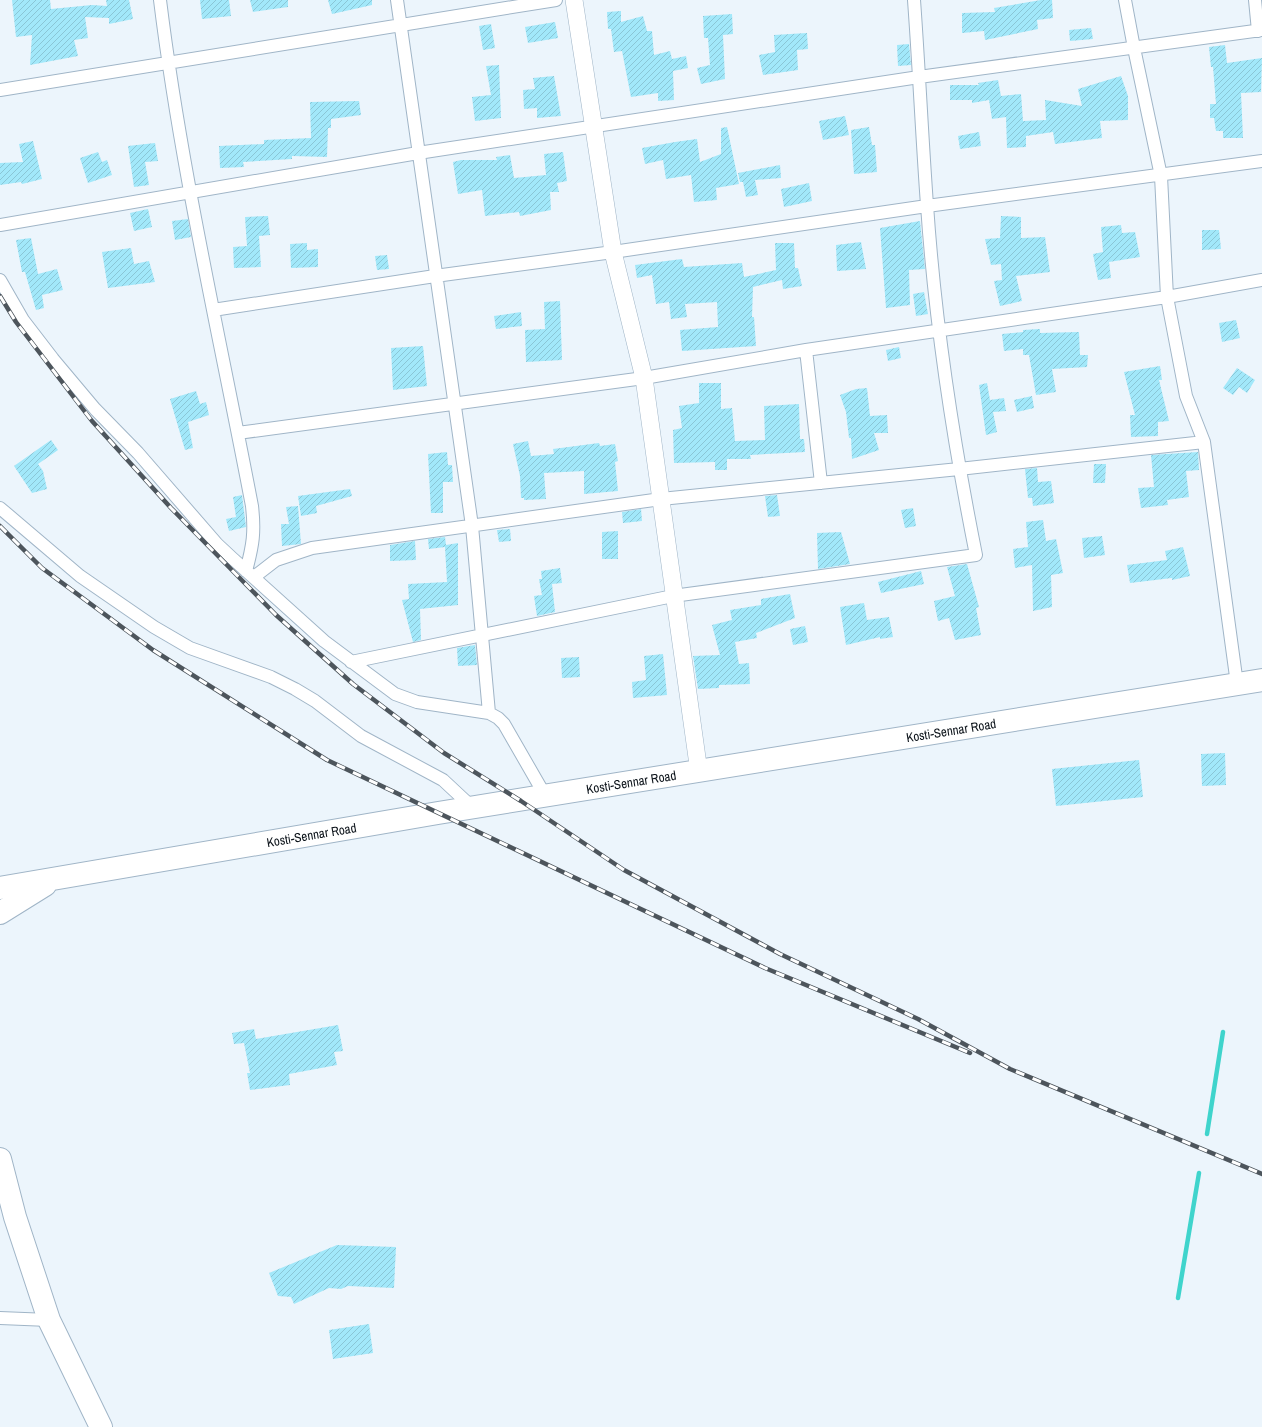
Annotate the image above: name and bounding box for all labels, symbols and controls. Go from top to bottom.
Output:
street label: Kosti-Sennar Road [905,715,997,746]
street label: Kosti-Sennar Road [585,767,677,798]
street label: Kosti-Sennar Road [265,819,358,851]

